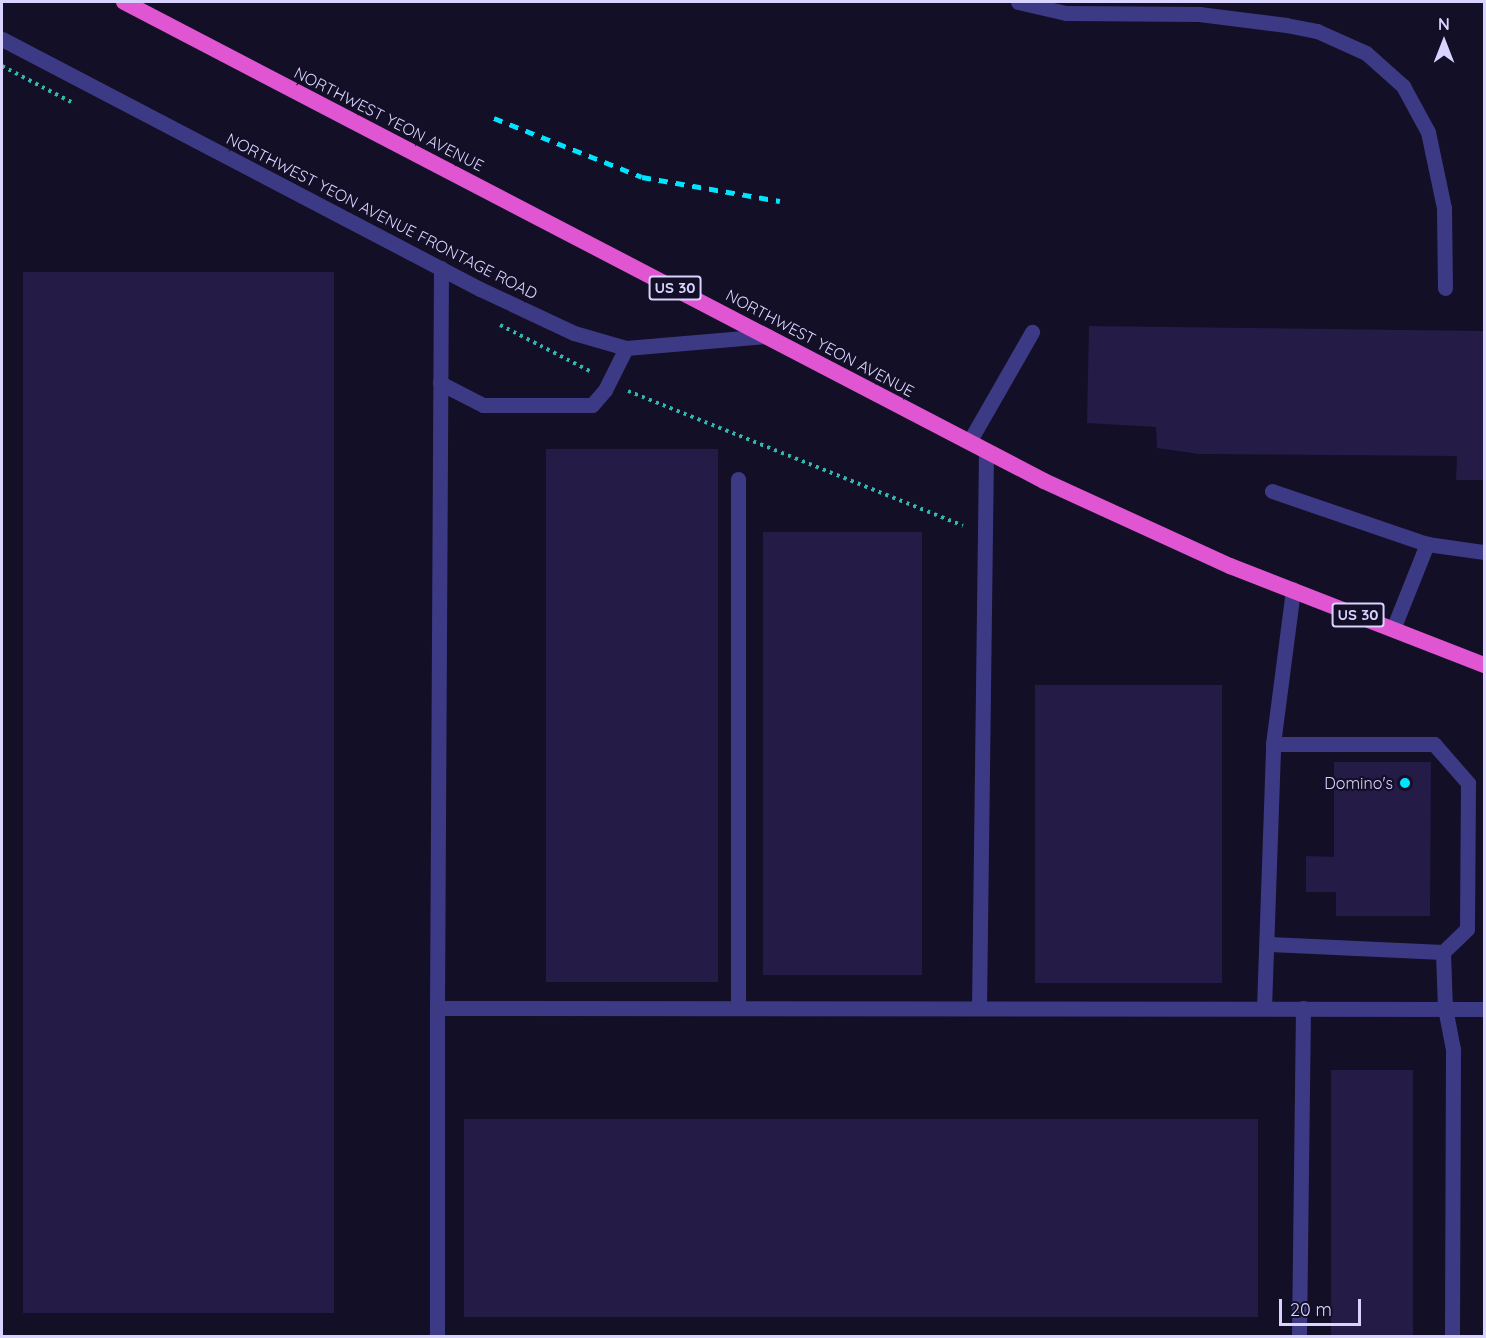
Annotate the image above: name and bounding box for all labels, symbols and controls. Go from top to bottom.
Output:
north arrow [1414,12,1474,72]
text: N [1438,14,1450,34]
street label: NORTHWEST YEON AVENUE [291,63,487,175]
street label: NORTHWEST YEON AVENUE FRONTAGE ROAD [223,129,541,303]
road number: US 30 [648,276,702,300]
street label: NORTHWEST YEON AVENUE [723,285,917,401]
road number: US 30 [1331,603,1385,627]
place label: Domino's [1324,773,1393,793]
marker: Domino's [1398,776,1412,790]
scale bar [1282,1287,1364,1325]
text: 20 m [1290,1298,1332,1321]

